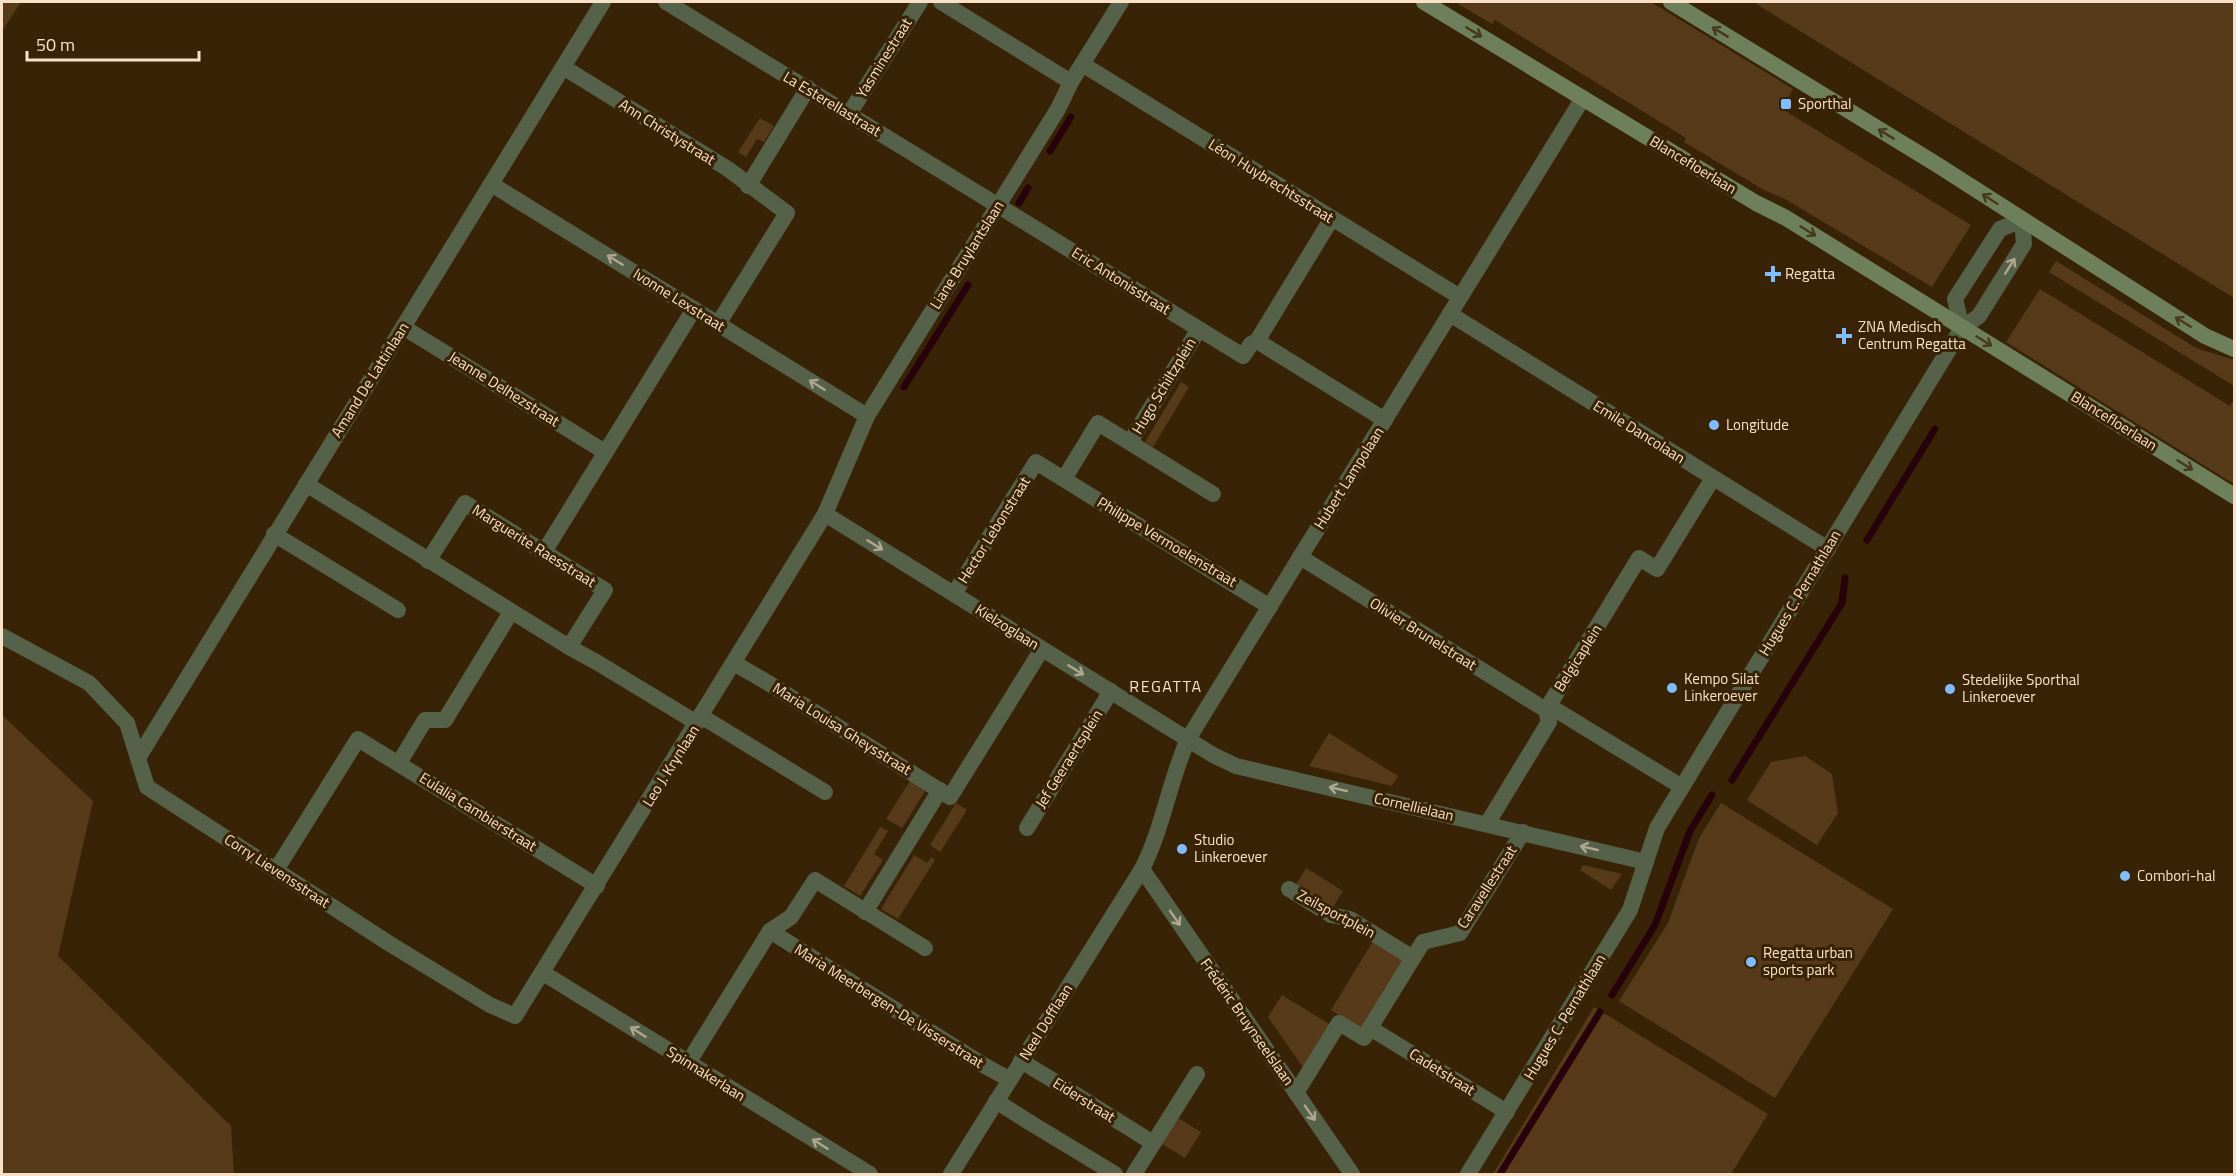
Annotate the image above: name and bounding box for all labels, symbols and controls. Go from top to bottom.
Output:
street label: Yasminestraat [850,13,918,102]
scale bar [27,24,200,62]
one-way arrow [1712,25,1729,37]
one-way arrow [1465,27,1482,39]
text: 50 m [36,31,75,58]
street label: La Esterellastraat [779,65,886,142]
place label: Sporthal [1798,92,1851,115]
street label: Ann Christystraat [614,93,721,171]
marker: Sporthal [1779,97,1793,111]
one-way arrow [1878,127,1895,139]
street label: Blancefloerlaan [1645,129,1741,200]
street label: Léon Huybrechtsstraat [1204,133,1339,229]
one-way arrow [1981,192,1998,205]
street label: Liane Bruylantslaan [924,196,1009,314]
one-way arrow [1799,226,1816,238]
street label: Eric Antonisstraat [1067,241,1176,321]
one-way arrow [607,254,624,266]
one-way arrow [2004,257,2017,274]
street label: Ivonne Lexstraat [629,262,730,337]
place label: Regatta [1785,262,1835,285]
marker: Regatta [1766,267,1780,281]
place label: ZNA Medisch Centrum Regatta [1858,315,1966,355]
one-way arrow [2175,315,2192,327]
street label: Amand De Lattinlaan [325,318,414,442]
marker: ZNA Medisch Centrum Regatta [1835,327,1853,345]
street label: Hugo Schiltzplein [1126,333,1201,438]
one-way arrow [1975,334,1992,347]
street label: Jeanne Delhezstraat [444,345,565,432]
one-way arrow [809,378,826,390]
street label: Blancefloerlaan [2067,385,2162,456]
street label: Emile Dancolaan [1589,394,1690,469]
place label: Longitude [1726,413,1789,436]
marker: Longitude [1707,418,1721,432]
street label: Hubert Lampolaan [1308,422,1389,533]
one-way arrow [2176,460,2193,472]
street label: Hector Lebonstraat [951,471,1036,588]
street label: Philippe Vermoelenstraat [1093,491,1242,593]
street label: Marguerite Raesstraat [468,498,601,593]
street label: Hugues C. Pernathlaan [1753,525,1846,660]
one-way arrow [866,540,883,552]
street label: Olivier Brunelstraat [1365,591,1482,676]
street label: Kielzoglaan [971,598,1044,655]
street label: Belgicaplein [1548,620,1607,696]
one-way arrow [1067,664,1084,676]
place label: Kempo Silat Linkeroever [1684,667,1760,707]
place label: Stedelijke Sporthal Linkeroever [1962,668,2080,708]
district label: REGATTA [1129,674,1203,698]
street label: Maria Louisa Gheysstraat [768,676,917,781]
marker: Kempo Silat Linkeroever [1665,681,1679,695]
marker: Stedelijke Sporthal Linkeroever [1943,682,1957,696]
street label: Jef Geeraertsplein [1029,705,1108,813]
street label: Leo J. Krynlaan [636,720,705,811]
street label: Eulalia Cambierstraat [415,766,542,857]
one-way arrow [1329,783,1348,795]
street label: Cornellielaan [1372,786,1456,827]
street label: Corry Lievensstraat [220,828,335,914]
place label: Studio Linkeroever [1194,828,1267,868]
street label: Caravellestraat [1451,840,1523,933]
marker: Studio Linkeroever [1175,842,1189,856]
one-way arrow [1580,842,1599,854]
place label: Combori-hal [2137,864,2215,887]
marker: Combori-hal [2118,869,2132,883]
street label: Zeilsportplein [1293,883,1379,944]
one-way arrow [1169,909,1181,925]
street label: Maria Meerbergen-De Visserstraat [790,938,989,1074]
place label: Regatta urban sports park [1763,941,1853,981]
street label: Hugues C. Pernathlaan [1518,949,1611,1084]
street label: Frédéric Bruynseelslaan [1195,953,1300,1090]
marker: Regatta urban sports park [1744,955,1758,969]
street label: Neel Dofflaan [1013,979,1078,1064]
one-way arrow [630,1026,647,1038]
street label: Spinnakerlaan [662,1040,750,1107]
street label: Cadetstraat [1405,1042,1480,1101]
street label: Eiderstraat [1048,1071,1121,1128]
one-way arrow [1304,1104,1316,1120]
one-way arrow [812,1137,829,1149]

